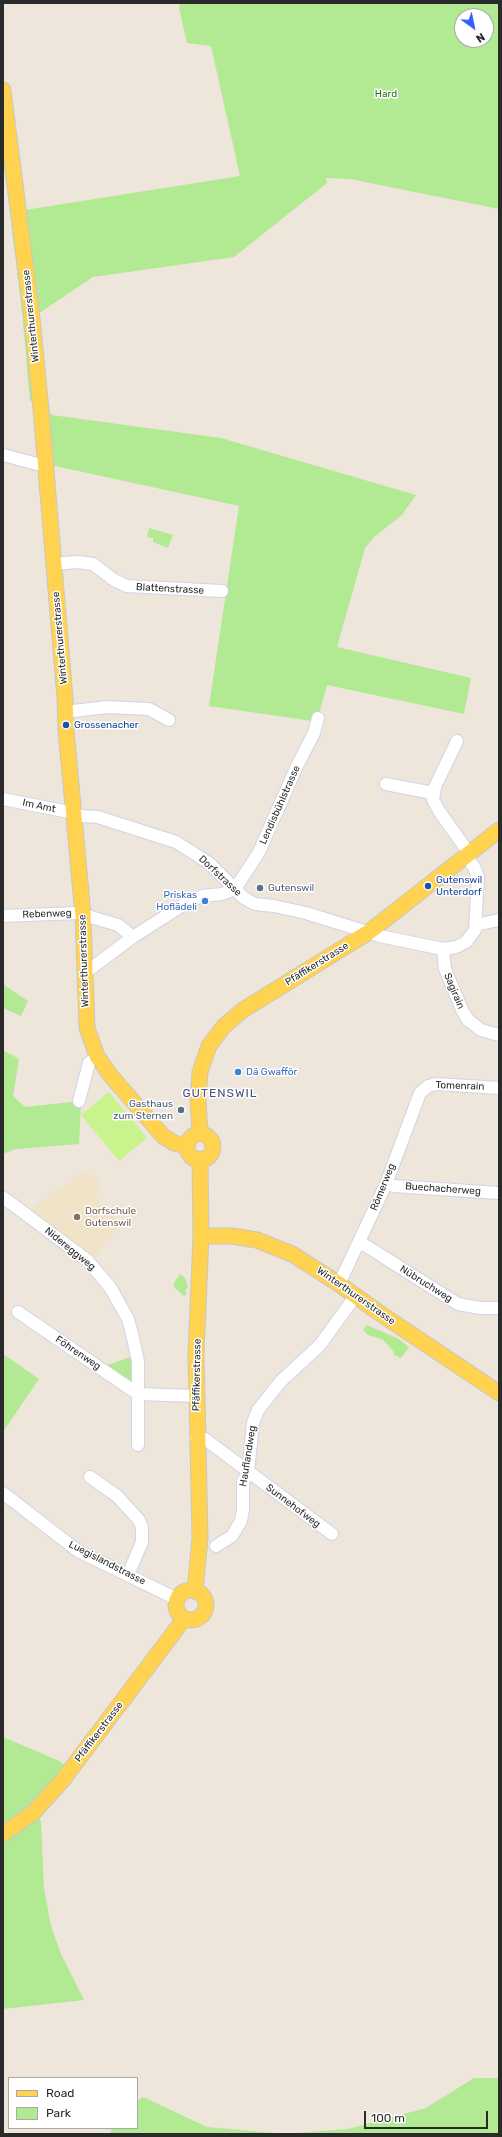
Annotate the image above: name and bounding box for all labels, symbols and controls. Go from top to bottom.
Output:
north arrow [454,8,494,48]
text: N [473,30,487,45]
park label: Hard [375,88,397,100]
street label: Winterthurerstrasse [20,269,42,363]
street label: Blattenstrasse [136,581,204,597]
street label: Winterthurerstrasse [50,591,70,685]
place label: Grossenacher [74,719,139,731]
marker: Grossenacher [61,720,71,730]
street label: Lendisbühlstrasse [257,764,303,846]
street label: Im Amt [21,797,57,815]
street label: Dorfstrasse [196,853,244,899]
place label: Gutenswil Unterdorf [436,874,482,898]
marker: Gutenswil Unterdorf [423,881,433,891]
place label: Gutenswil [268,882,314,894]
marker: Gutenswil [255,883,265,893]
place label: Priskas Hoflädeli [156,889,197,912]
marker: Priskas Hoflädeli [200,896,210,906]
street label: Rebenweg [22,907,72,921]
street label: Winterthurerstrasse [76,914,92,1008]
street label: Pfäffikerstrasse [283,940,351,988]
street label: Sagirain [441,971,467,1011]
place label: Dä Gwafför [246,1066,297,1078]
marker: Dä Gwafför [233,1067,243,1077]
street label: Tomenrain [435,1079,485,1093]
district label: GUTENSWIL [182,1087,258,1101]
place label: Gasthaus zum Sternen [113,1098,173,1122]
marker: Gasthaus zum Sternen [176,1105,186,1115]
street label: Römerweg [368,1162,398,1212]
street label: Buechacherweg [405,1180,481,1198]
place label: Dorfschule Gutenswil [85,1205,136,1228]
marker: Dorfschule Gutenswil [72,1212,82,1222]
street label: Nidereggweg [42,1225,98,1273]
street label: Nübruchweg [397,1263,455,1305]
street label: Winterthurerstrasse [315,1264,397,1328]
street label: Föhrenweg [53,1333,103,1373]
street label: Pfäffikerstrasse [190,1339,204,1411]
street label: Hauflandweg [237,1425,259,1487]
street label: Sunnehofweg [263,1482,323,1530]
street label: Luegislandstrasse [67,1538,147,1588]
street label: Pfäffikerstrasse [72,1699,126,1765]
legend [8,2077,138,2129]
text: Road [46,2086,74,2100]
scale bar [366,2103,490,2129]
text: Park [46,2106,71,2120]
text: 100 m [371,2111,405,2125]

